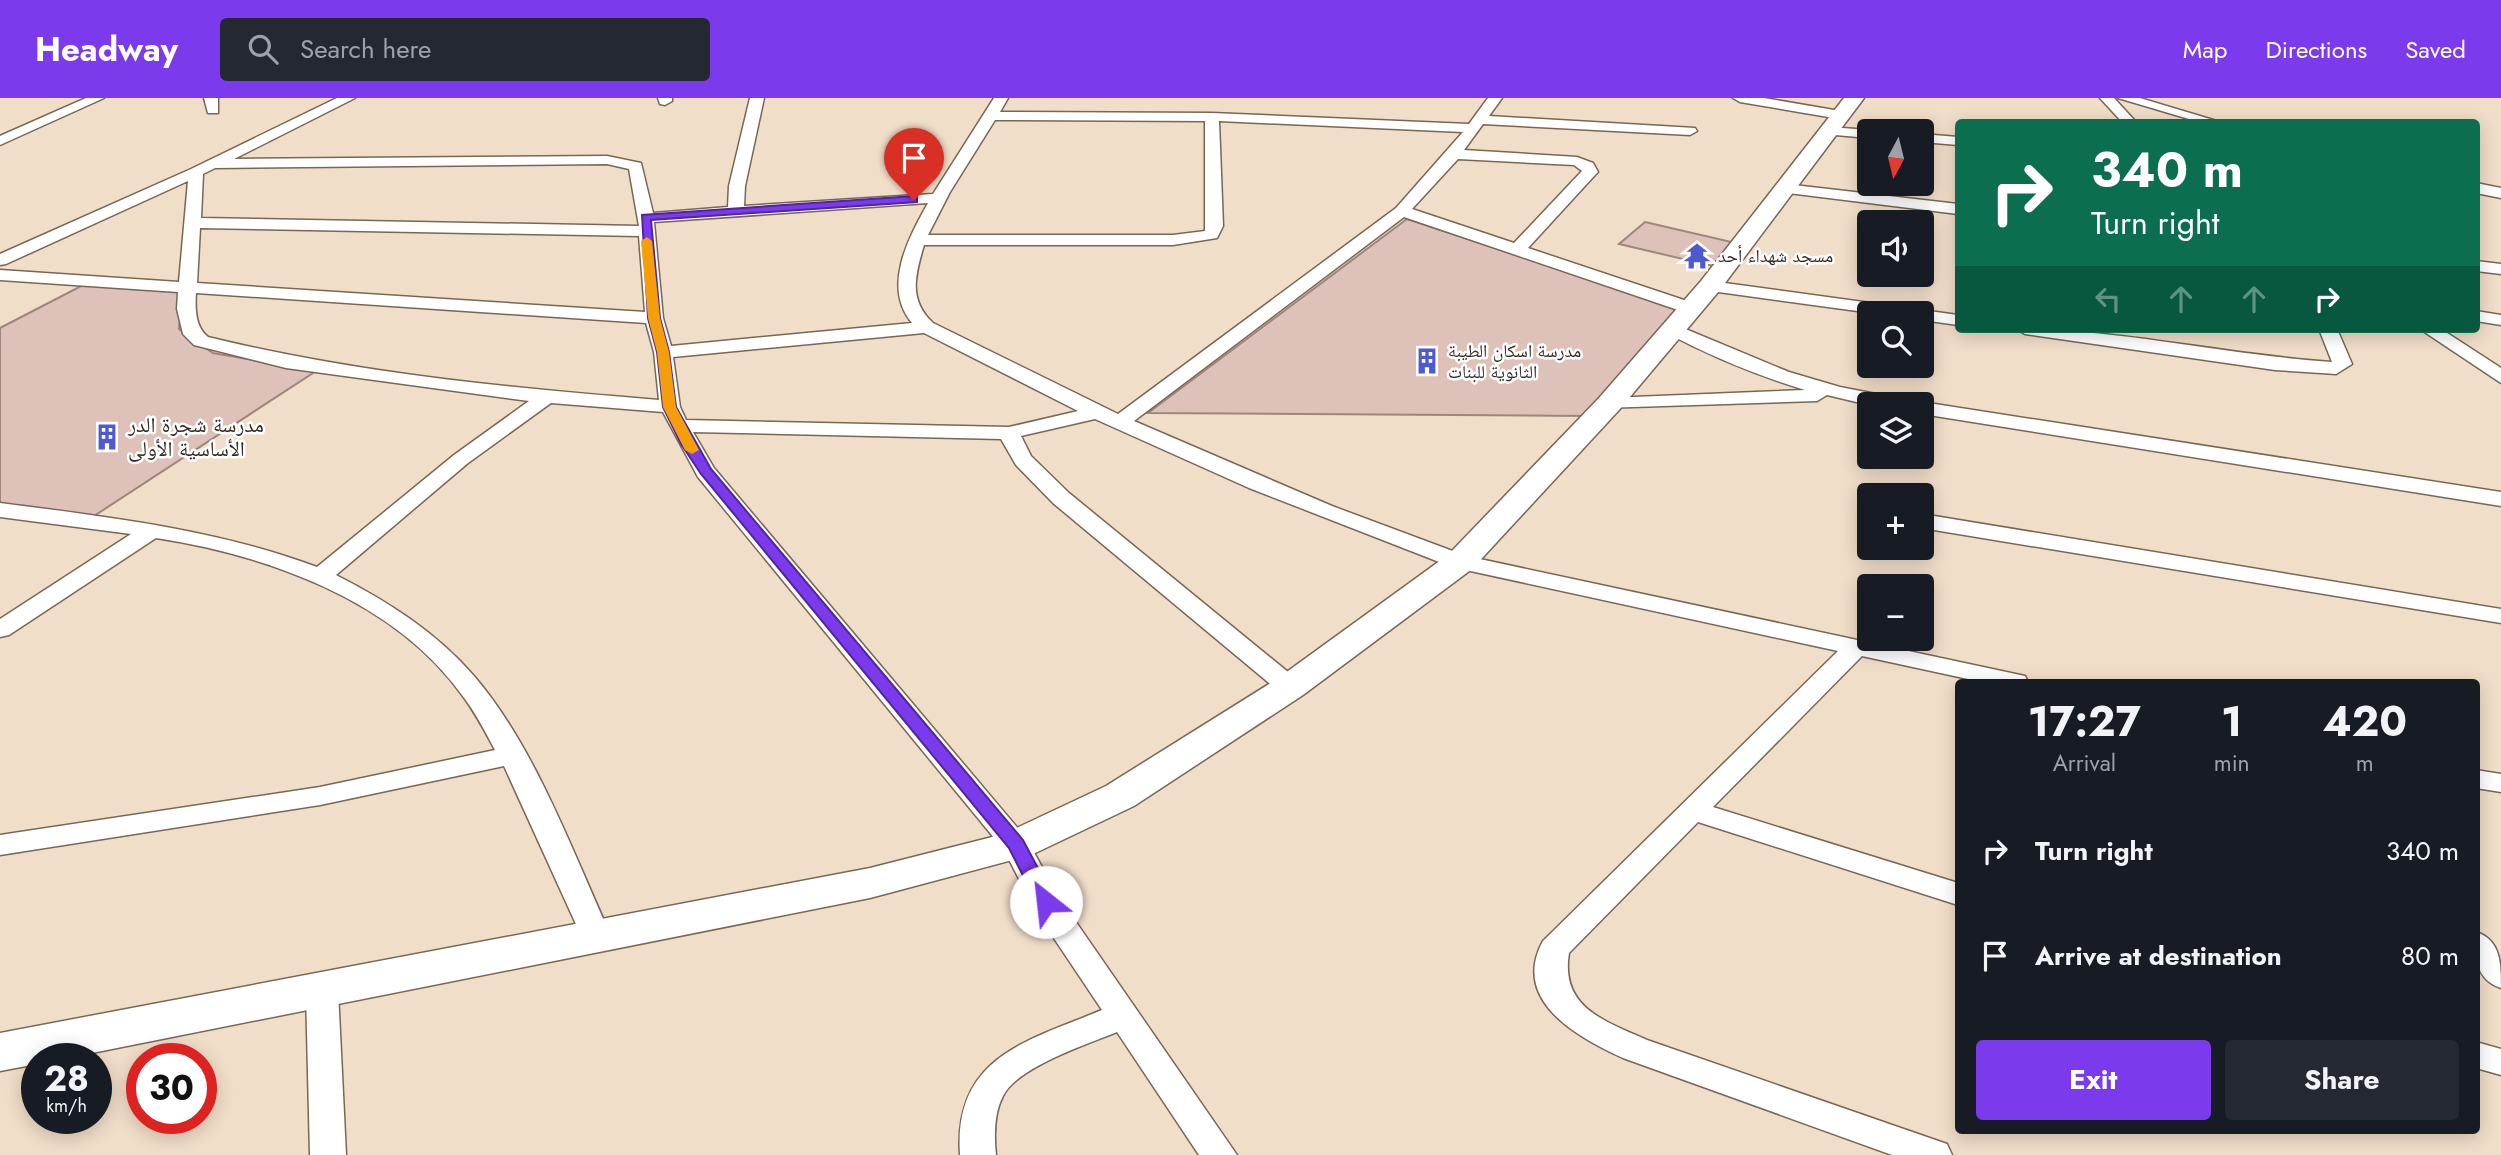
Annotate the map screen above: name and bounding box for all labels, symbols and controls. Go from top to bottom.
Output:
search box [220,18,710,81]
text: Headway [35,26,178,73]
icon: search [244,30,282,68]
text: Search here [300,30,431,68]
text: Map [2183,32,2228,67]
text: Directions [2266,32,2367,67]
text: Saved [2405,32,2466,67]
north arrow [1857,119,1934,196]
map controls [1857,119,1934,651]
pin [884,128,944,200]
text: 340 m [2091,135,2243,205]
icon: arrive [895,139,933,177]
icon: right [1976,147,2067,238]
text: Turn right [2091,200,2220,246]
button: sound [1857,210,1934,287]
temple icon: مسجد شهداء أحد [1682,241,1712,271]
place label: مسجد شهداء أحد [1718,243,1833,269]
icon: left [2089,280,2127,318]
icon: ahead [2162,280,2200,318]
icon: ahead [2235,280,2273,318]
icon: right [2308,280,2346,318]
button: search [1857,301,1934,378]
place label: مدرسة اسكان الطيبة الثانوية للبنات [1448,338,1581,385]
building icon: مدرسة اسكان الطيبة الثانوية للبنات [1412,346,1442,376]
button: layers [1857,392,1934,469]
place label: مدرسة شجرة الدر الأساسية الأولى [127,410,264,464]
building icon: مدرسة شجرة الدر الأساسية الأولى [92,422,122,452]
button: + [1857,483,1934,560]
button: − [1857,574,1934,651]
text: 17:27 [2028,691,2141,752]
text: 1 [2221,691,2242,752]
text: 420 [2323,691,2407,752]
text: Arrival [2053,746,2116,780]
text: min [2214,746,2250,780]
text: m [2356,746,2374,780]
icon: right [1976,832,2014,870]
text: Turn right [2035,832,2153,870]
text: 340 m [2386,832,2459,870]
position arrow [1009,865,1083,939]
icon: arrive [1976,937,2014,975]
text: Arrive at destination [2035,937,2282,975]
text: 80 m [2401,937,2459,975]
button: Exit [1976,1040,2211,1120]
button: Share [2225,1040,2459,1120]
speed limit sign: 30 [126,1043,217,1134]
text: 28 [44,1054,89,1104]
text: km/h [46,1093,87,1119]

